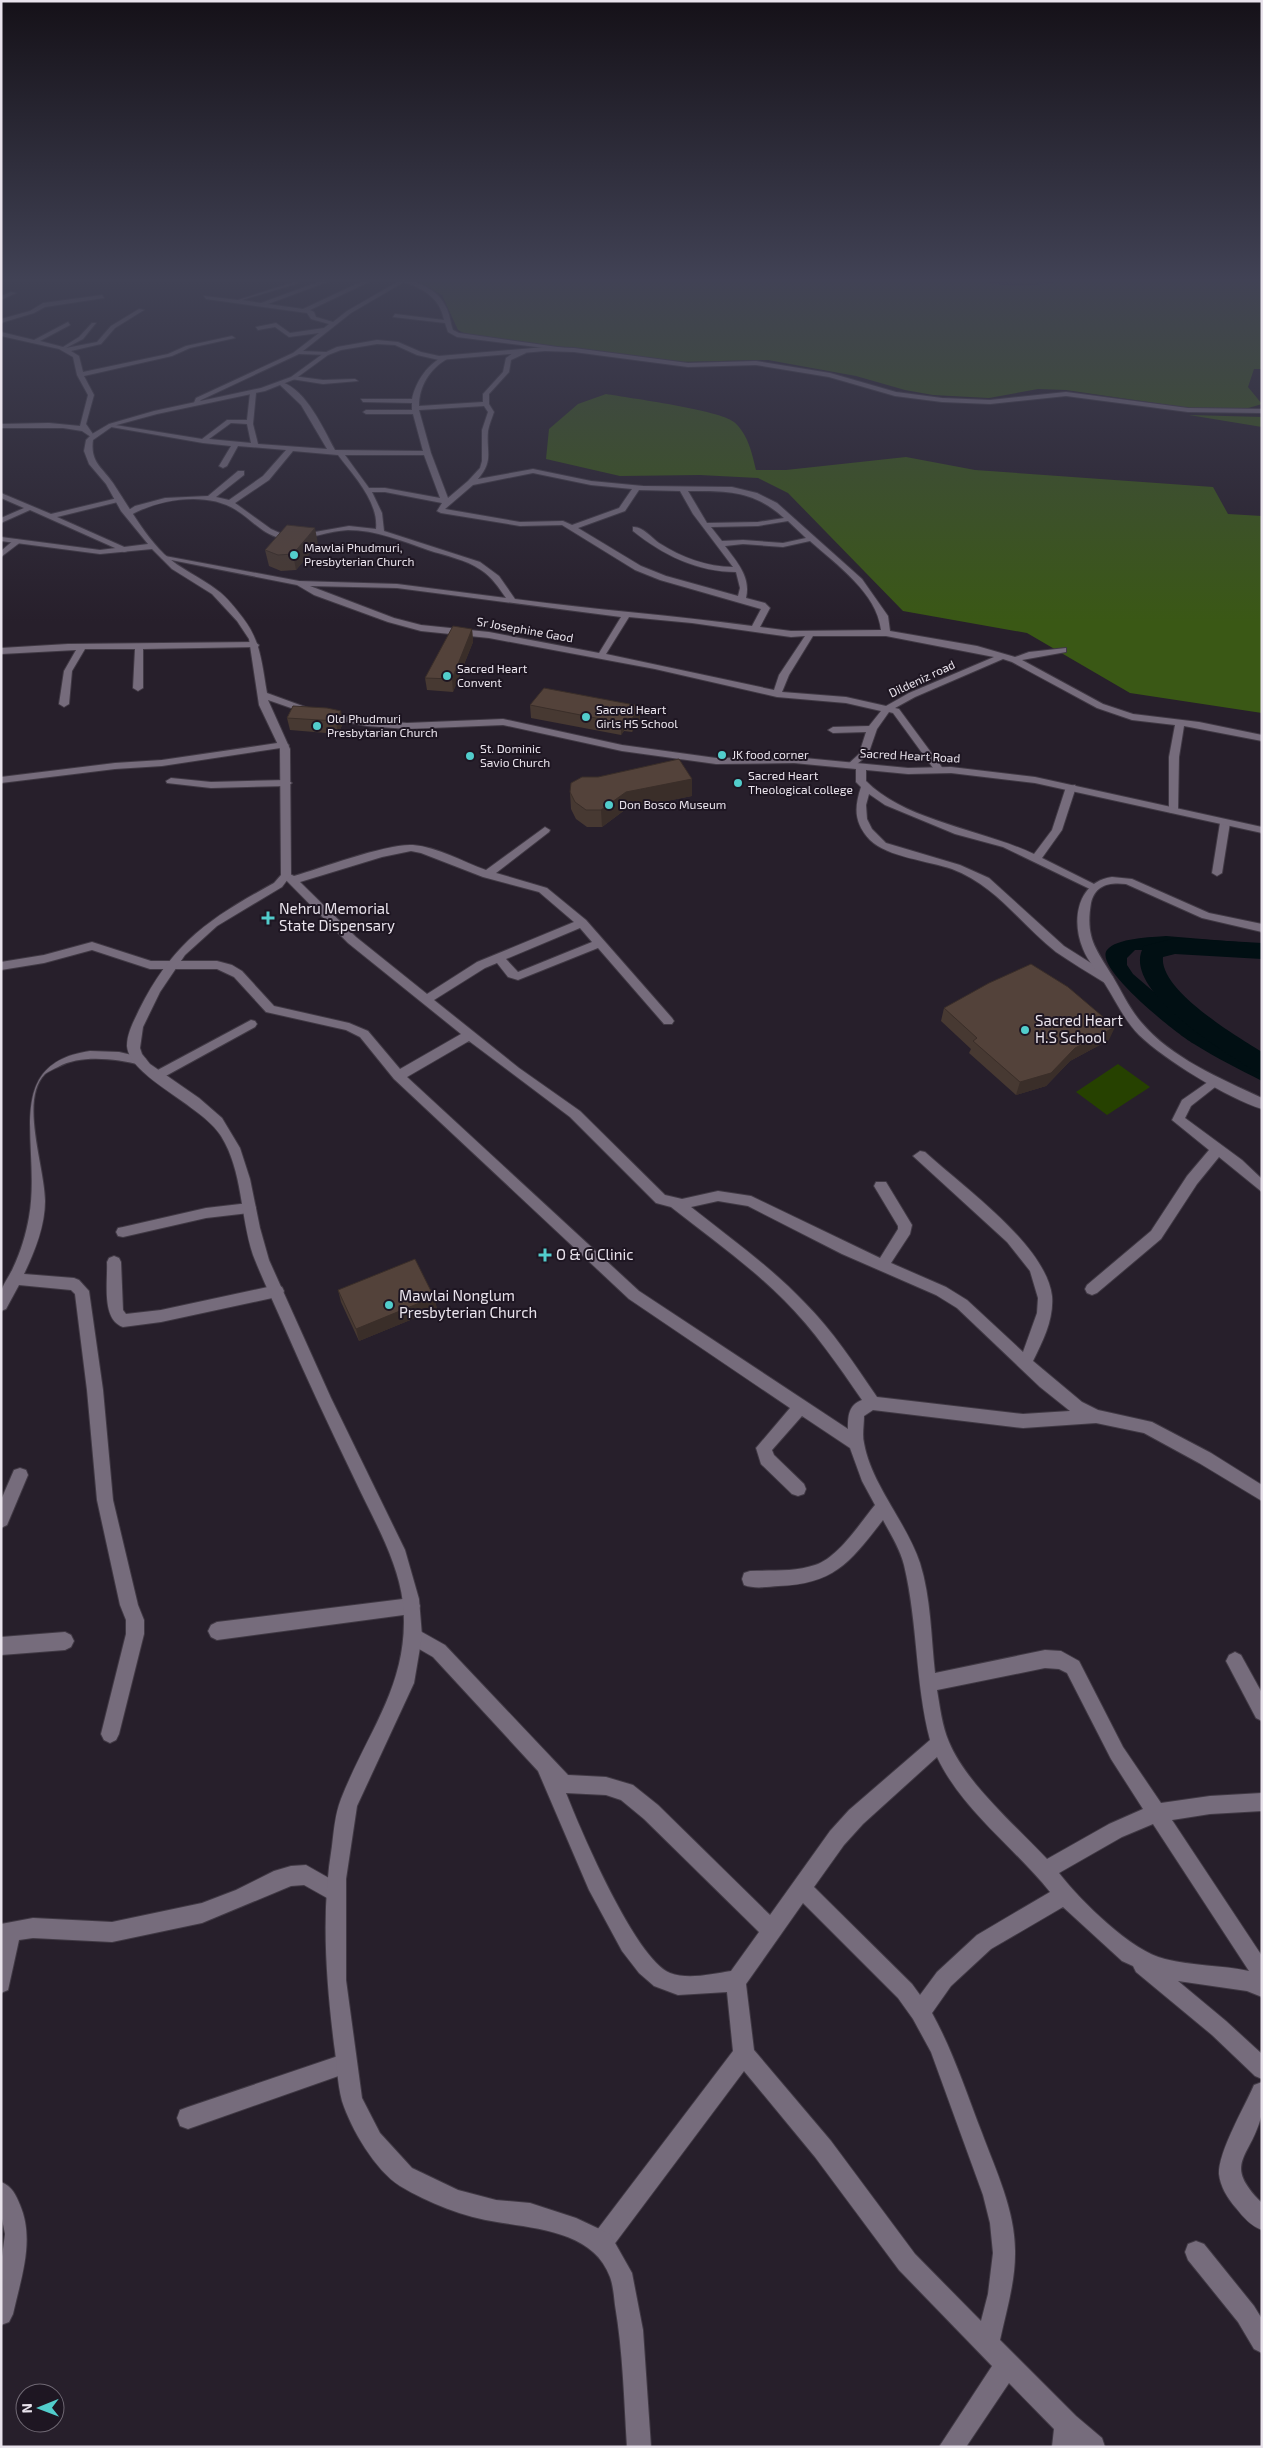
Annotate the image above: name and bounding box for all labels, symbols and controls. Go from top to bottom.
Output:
place label: Mawlai Phudmuri, Presbyterian Church [304,540,415,568]
marker: Mawlai Phudmuri, Presbyterian Church [288,549,300,561]
street label: Sr Josephine Gaod [476,614,575,644]
street label: Dildeniz road [886,657,957,700]
place label: Sacred Heart Convent [457,661,528,689]
marker: Sacred Heart Convent [441,670,453,682]
place label: Sacred Heart Girls HS School [596,702,678,730]
place label: Old Phudmuri Presbytarian Church [327,711,438,739]
marker: Sacred Heart Girls HS School [580,711,592,723]
marker: Old Phudmuri Presbytarian Church [311,720,323,732]
place label: St. Dominic Savio Church [480,741,550,769]
street label: Sacred Heart Road [859,745,961,765]
place label: JK food corner [732,747,809,761]
marker: JK food corner [716,749,728,761]
marker: St. Dominic Savio Church [464,750,476,762]
place label: Sacred Heart Theological college [748,768,853,796]
marker: Sacred Heart Theological college [732,777,744,789]
place label: Don Bosco Museum [619,797,726,811]
marker: Don Bosco Museum [603,799,615,811]
place label: Nehru Memorial State Dispensary [279,899,395,934]
marker: Nehru Memorial State Dispensary [261,911,275,925]
place label: Sacred Heart H.S School [1035,1011,1123,1046]
marker: Sacred Heart H.S School [1019,1024,1031,1036]
place label: O & G Clinic [556,1245,634,1263]
marker: O & G Clinic [538,1248,552,1262]
place label: Mawlai Nonglum Presbyterian Church [399,1286,537,1321]
marker: Mawlai Nonglum Presbyterian Church [383,1299,395,1311]
north arrow [15,2383,65,2433]
text: N [18,2403,35,2413]

